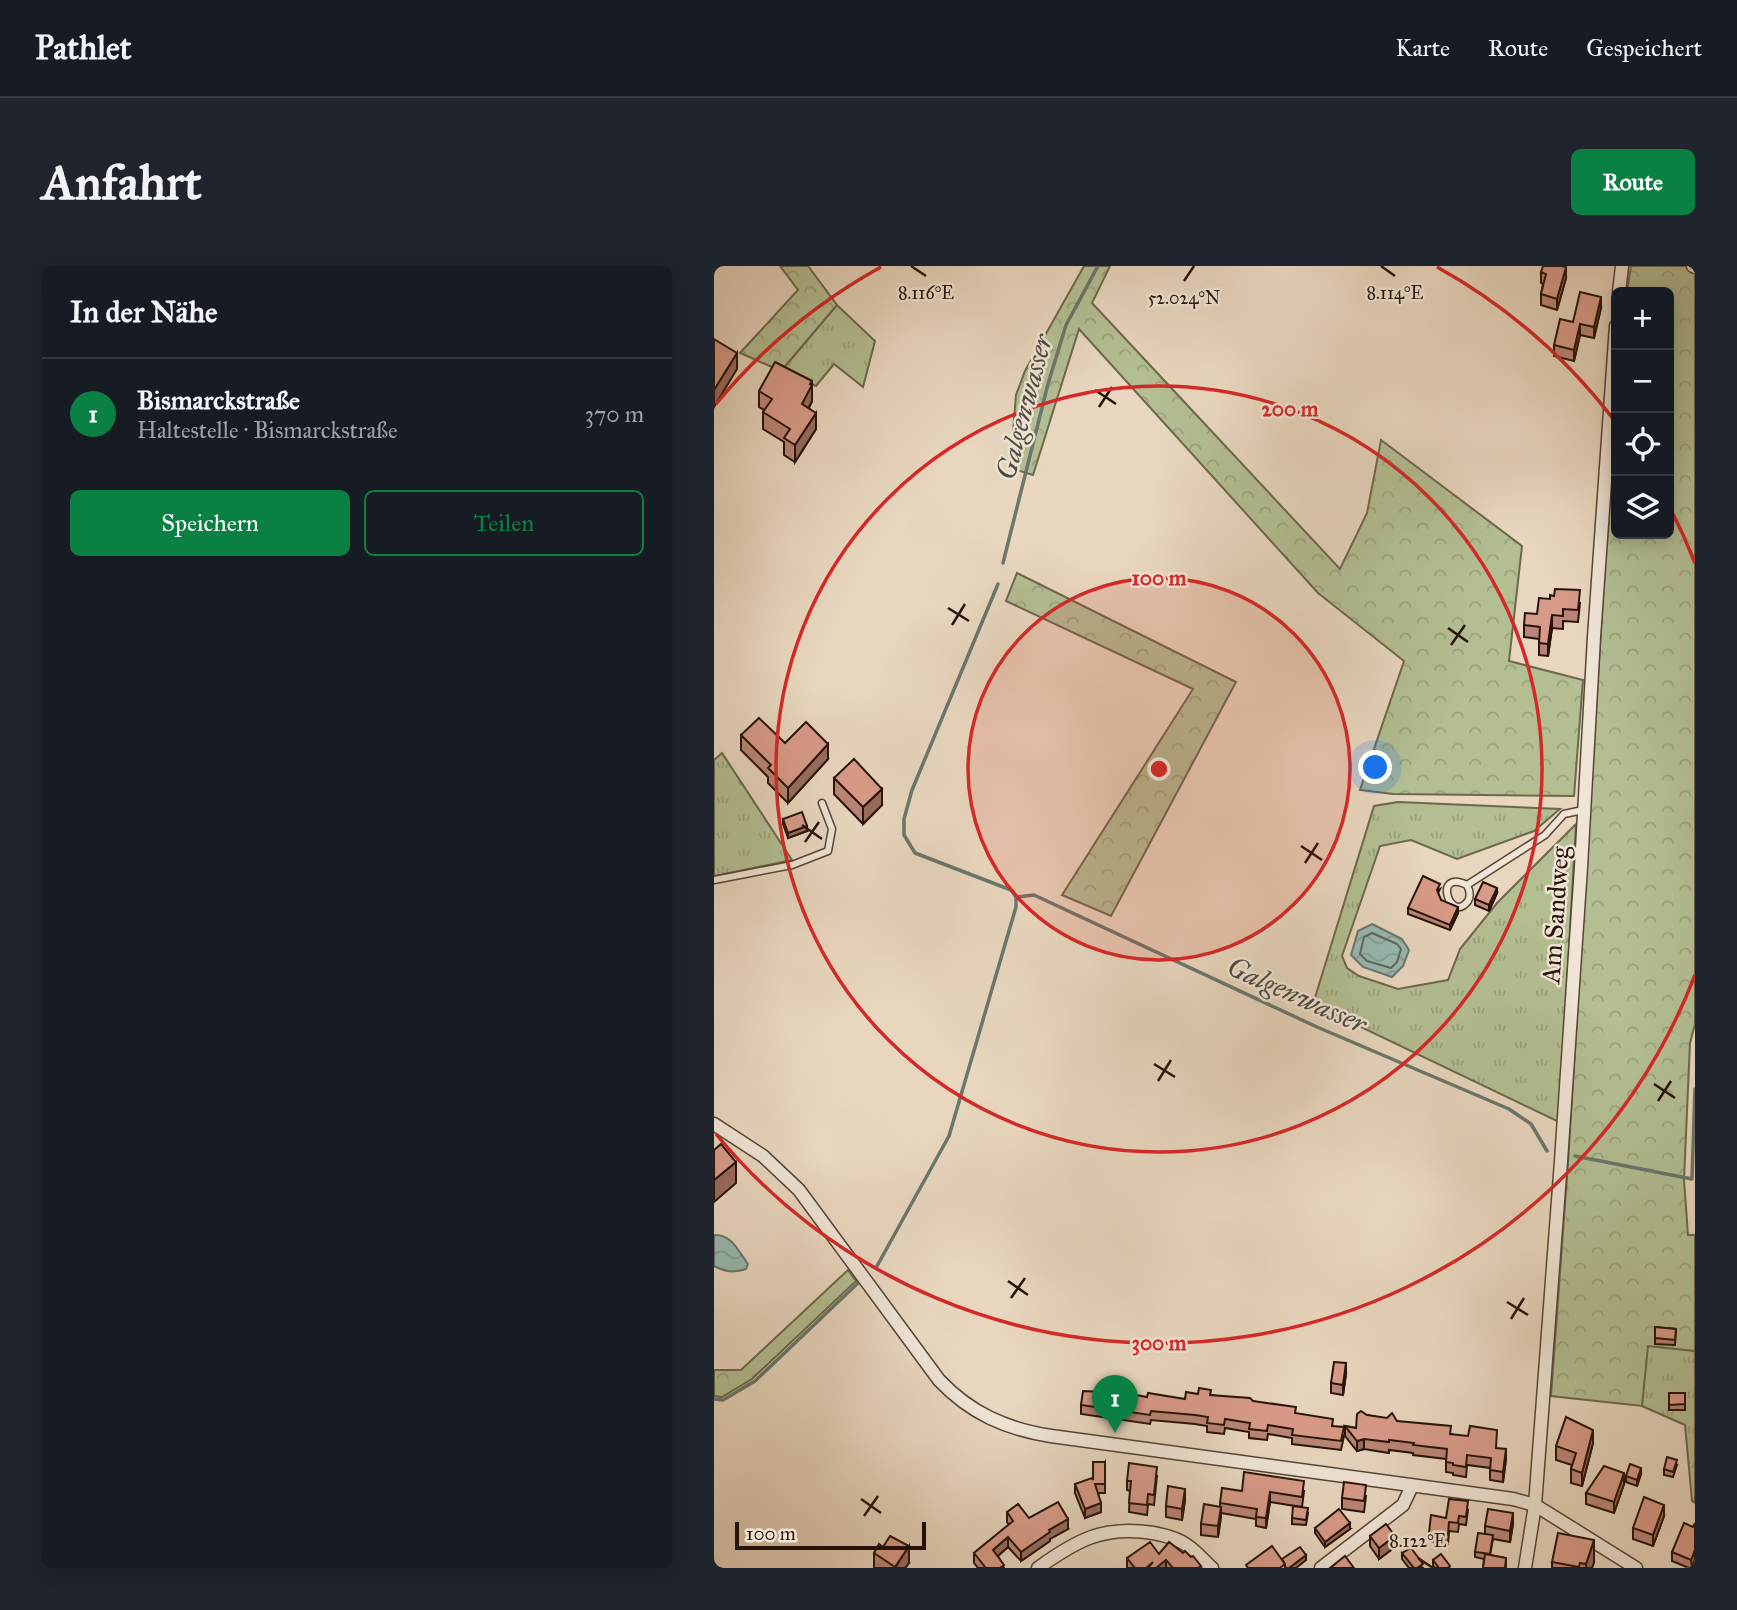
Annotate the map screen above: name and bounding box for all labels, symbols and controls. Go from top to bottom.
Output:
text: Pathlet [35,28,132,68]
text: Karte [1395,33,1450,63]
text: Route [1488,33,1548,63]
text: Gespeichert [1586,33,1702,63]
button: Route [1571,149,1695,215]
text: Anfahrt [42,153,202,212]
text: 8.116°E [898,282,954,304]
text: 8.114°E [1367,282,1424,304]
text: 52.024°N [1148,287,1220,309]
map controls [1611,287,1674,539]
button: + [1611,287,1674,350]
text: In der Nähe [70,294,218,330]
water label: Galgenwasser [988,329,1061,484]
button: − [1611,350,1674,413]
text: Bismarckstraße [137,384,300,416]
text: 200 m [1262,396,1319,422]
text: 1 [88,400,98,428]
text: 370 m [585,400,644,428]
button: locate [1611,413,1674,476]
text: Haltestelle · Bismarckstraße [137,416,398,444]
button: layers [1611,476,1674,539]
button: Speichern [70,490,350,556]
button: Teilen [364,490,644,556]
text: 100 m [1132,565,1187,591]
your location [1358,750,1392,784]
centre of rings [1147,757,1171,781]
street label: Am Sandweg [1534,844,1576,986]
water label: Galgenwasser [1222,949,1373,1042]
text: 300 m [1131,1330,1187,1356]
pin: 1 [1092,1375,1138,1433]
scale bar [735,1519,926,1551]
text: 100 m [746,1522,796,1545]
text: 8.122°E [1389,1530,1447,1552]

